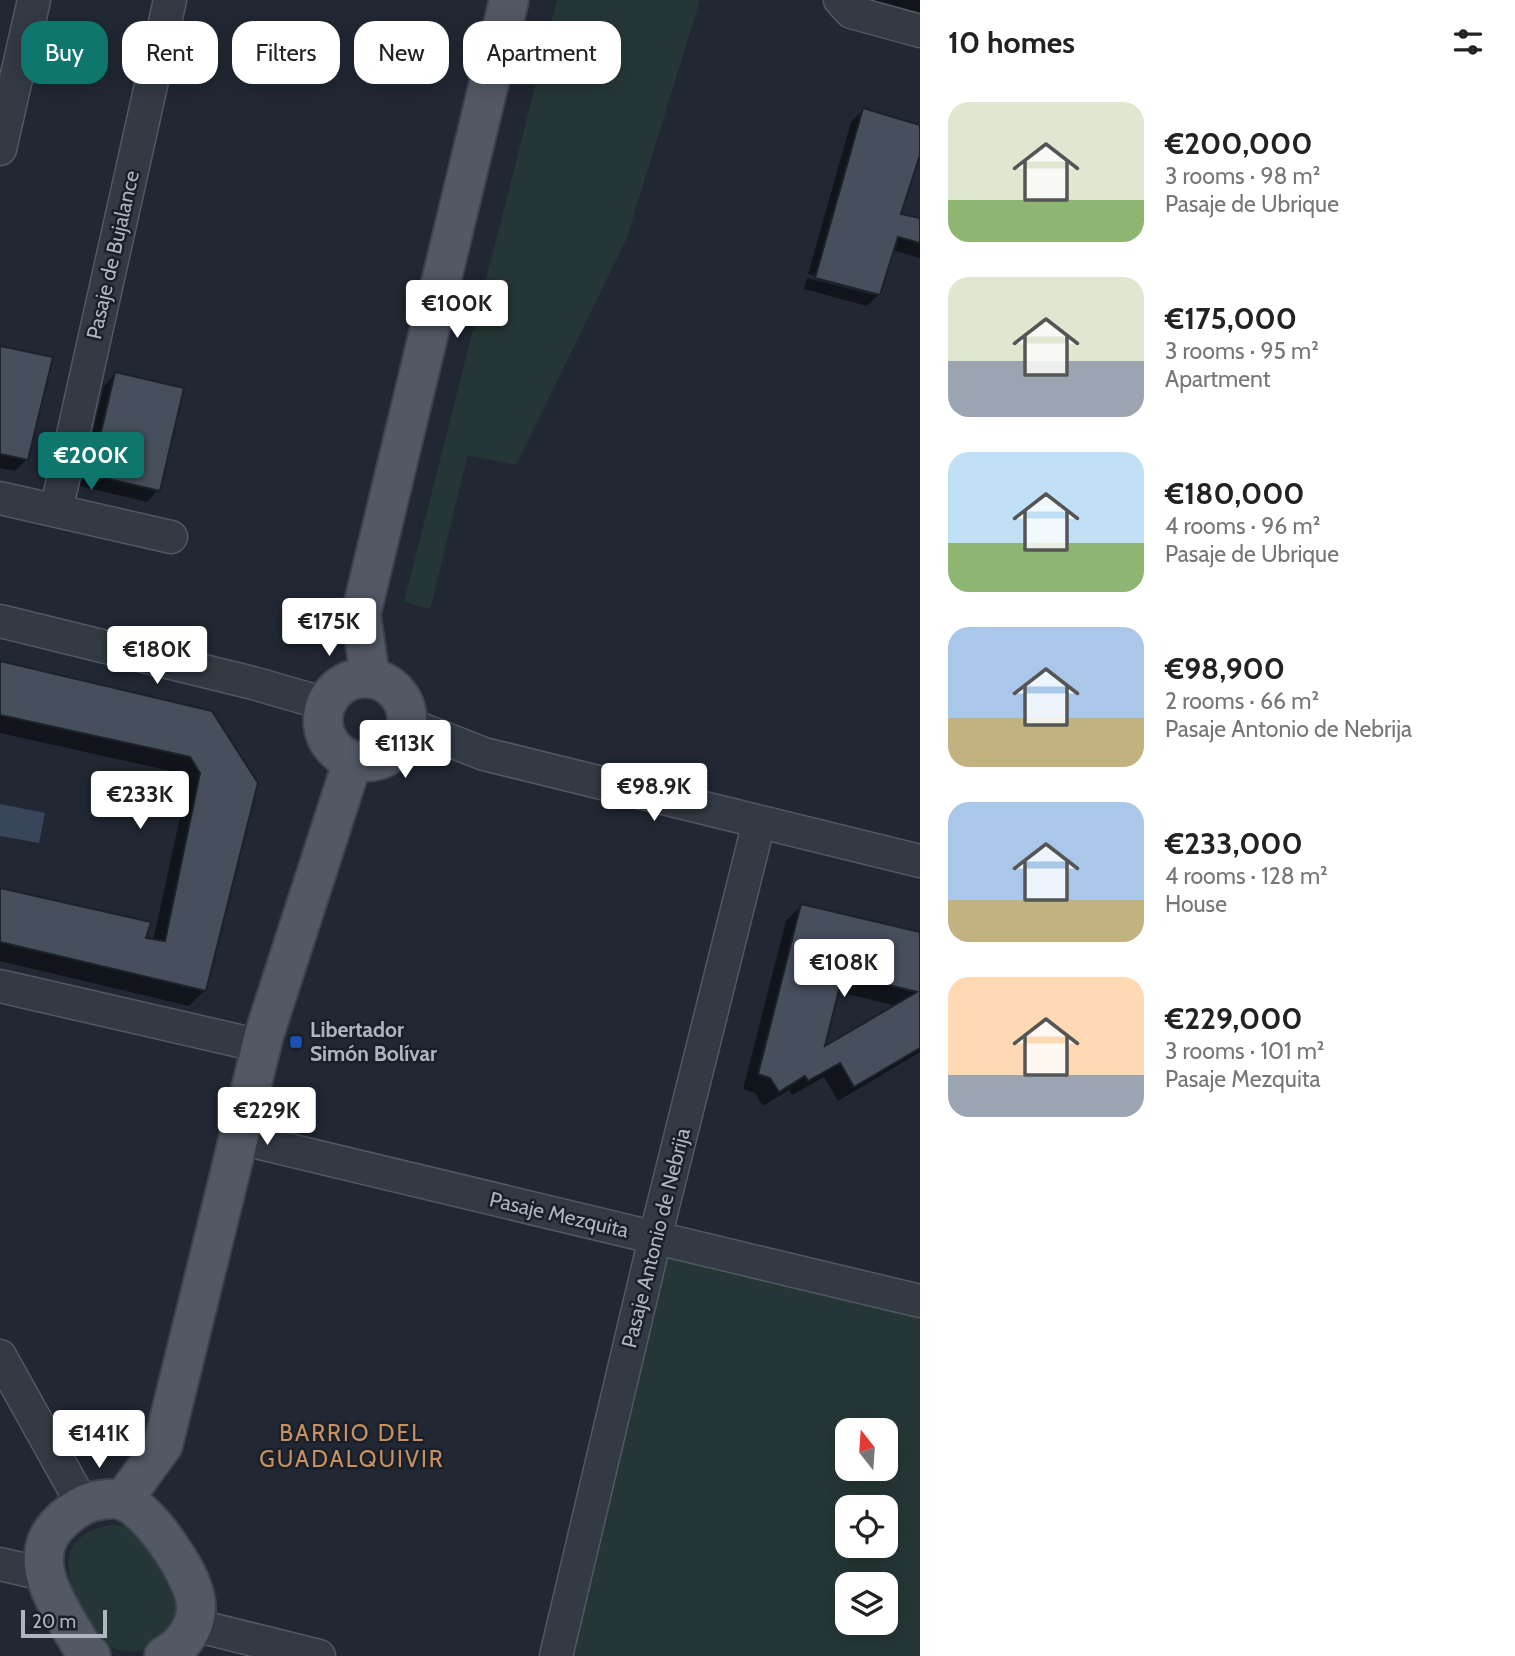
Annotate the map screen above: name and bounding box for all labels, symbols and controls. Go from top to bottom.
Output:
chip: Buy [21,21,108,84]
chip: Rent [122,21,218,84]
chip: Filters [232,21,340,84]
chip: New [354,21,449,84]
chip: Apartment [463,21,621,84]
icon: filters [1449,23,1487,61]
text: 10 homes [948,24,1075,61]
text: €200,000 [1165,125,1312,162]
icon: home [1004,130,1088,214]
text: 3 rooms · 98 m² [1165,162,1320,190]
street label: Pasaje de Bujalance [81,168,145,342]
text: Pasaje de Ubrique [1165,190,1339,218]
pin: €100K [408,280,506,340]
text: €100K [422,289,492,317]
text: €175,000 [1165,300,1297,337]
icon: home [1004,305,1088,389]
text: 3 rooms · 95 m² [1165,337,1319,365]
text: Apartment [1165,365,1270,393]
pin: €200K [42,433,140,492]
text: €200K [54,441,128,469]
text: €180,000 [1165,475,1305,512]
icon: home [1004,480,1088,564]
text: 4 rooms · 96 m² [1165,512,1320,540]
text: Pasaje de Ubrique [1165,540,1339,568]
pin: €175K [280,598,378,658]
text: €175K [298,607,360,635]
pin: €180K [108,626,206,686]
text: €180K [123,635,191,663]
text: €98,900 [1165,650,1285,687]
icon: home [1004,655,1088,739]
text: 2 rooms · 66 m² [1165,687,1319,715]
text: Pasaje Antonio de Nebrija [1165,715,1412,743]
pin: €113K [356,720,454,780]
text: €113K [376,729,434,757]
pin: €98.9K [597,764,711,823]
pin: €233K [91,772,189,831]
text: €98.9K [617,772,691,800]
text: €233K [107,780,173,808]
text: €233,000 [1165,825,1303,862]
icon: home [1004,830,1088,914]
text: 4 rooms · 128 m² [1165,862,1328,890]
text: House [1165,890,1227,918]
pin: €108K [795,940,893,999]
text: €108K [810,948,878,976]
text: €229,000 [1165,1000,1303,1037]
icon: home [1004,1005,1088,1089]
place label: Libertador Simón Bolívar [310,1017,437,1066]
marker: Libertador Simón Bolívar [288,1034,304,1050]
text: 3 rooms · 101 m² [1165,1037,1324,1065]
text: Pasaje Mezquita [1165,1065,1321,1093]
pin: €229K [218,1088,316,1147]
text: €229K [234,1096,300,1124]
street label: Pasaje Antonio de Nebrija [616,1125,696,1351]
street label: Pasaje Mezquita [487,1186,631,1244]
pin: €141K [50,1410,148,1470]
north arrow [835,1418,898,1480]
map controls [835,1418,898,1635]
text: €141K [69,1419,129,1447]
district label: BARRIO DEL GUADALQUIVIR [259,1419,445,1473]
button: locate [835,1495,898,1558]
button: layers [835,1572,898,1635]
scale bar [21,1607,107,1639]
text: 20 m [32,1610,76,1633]

